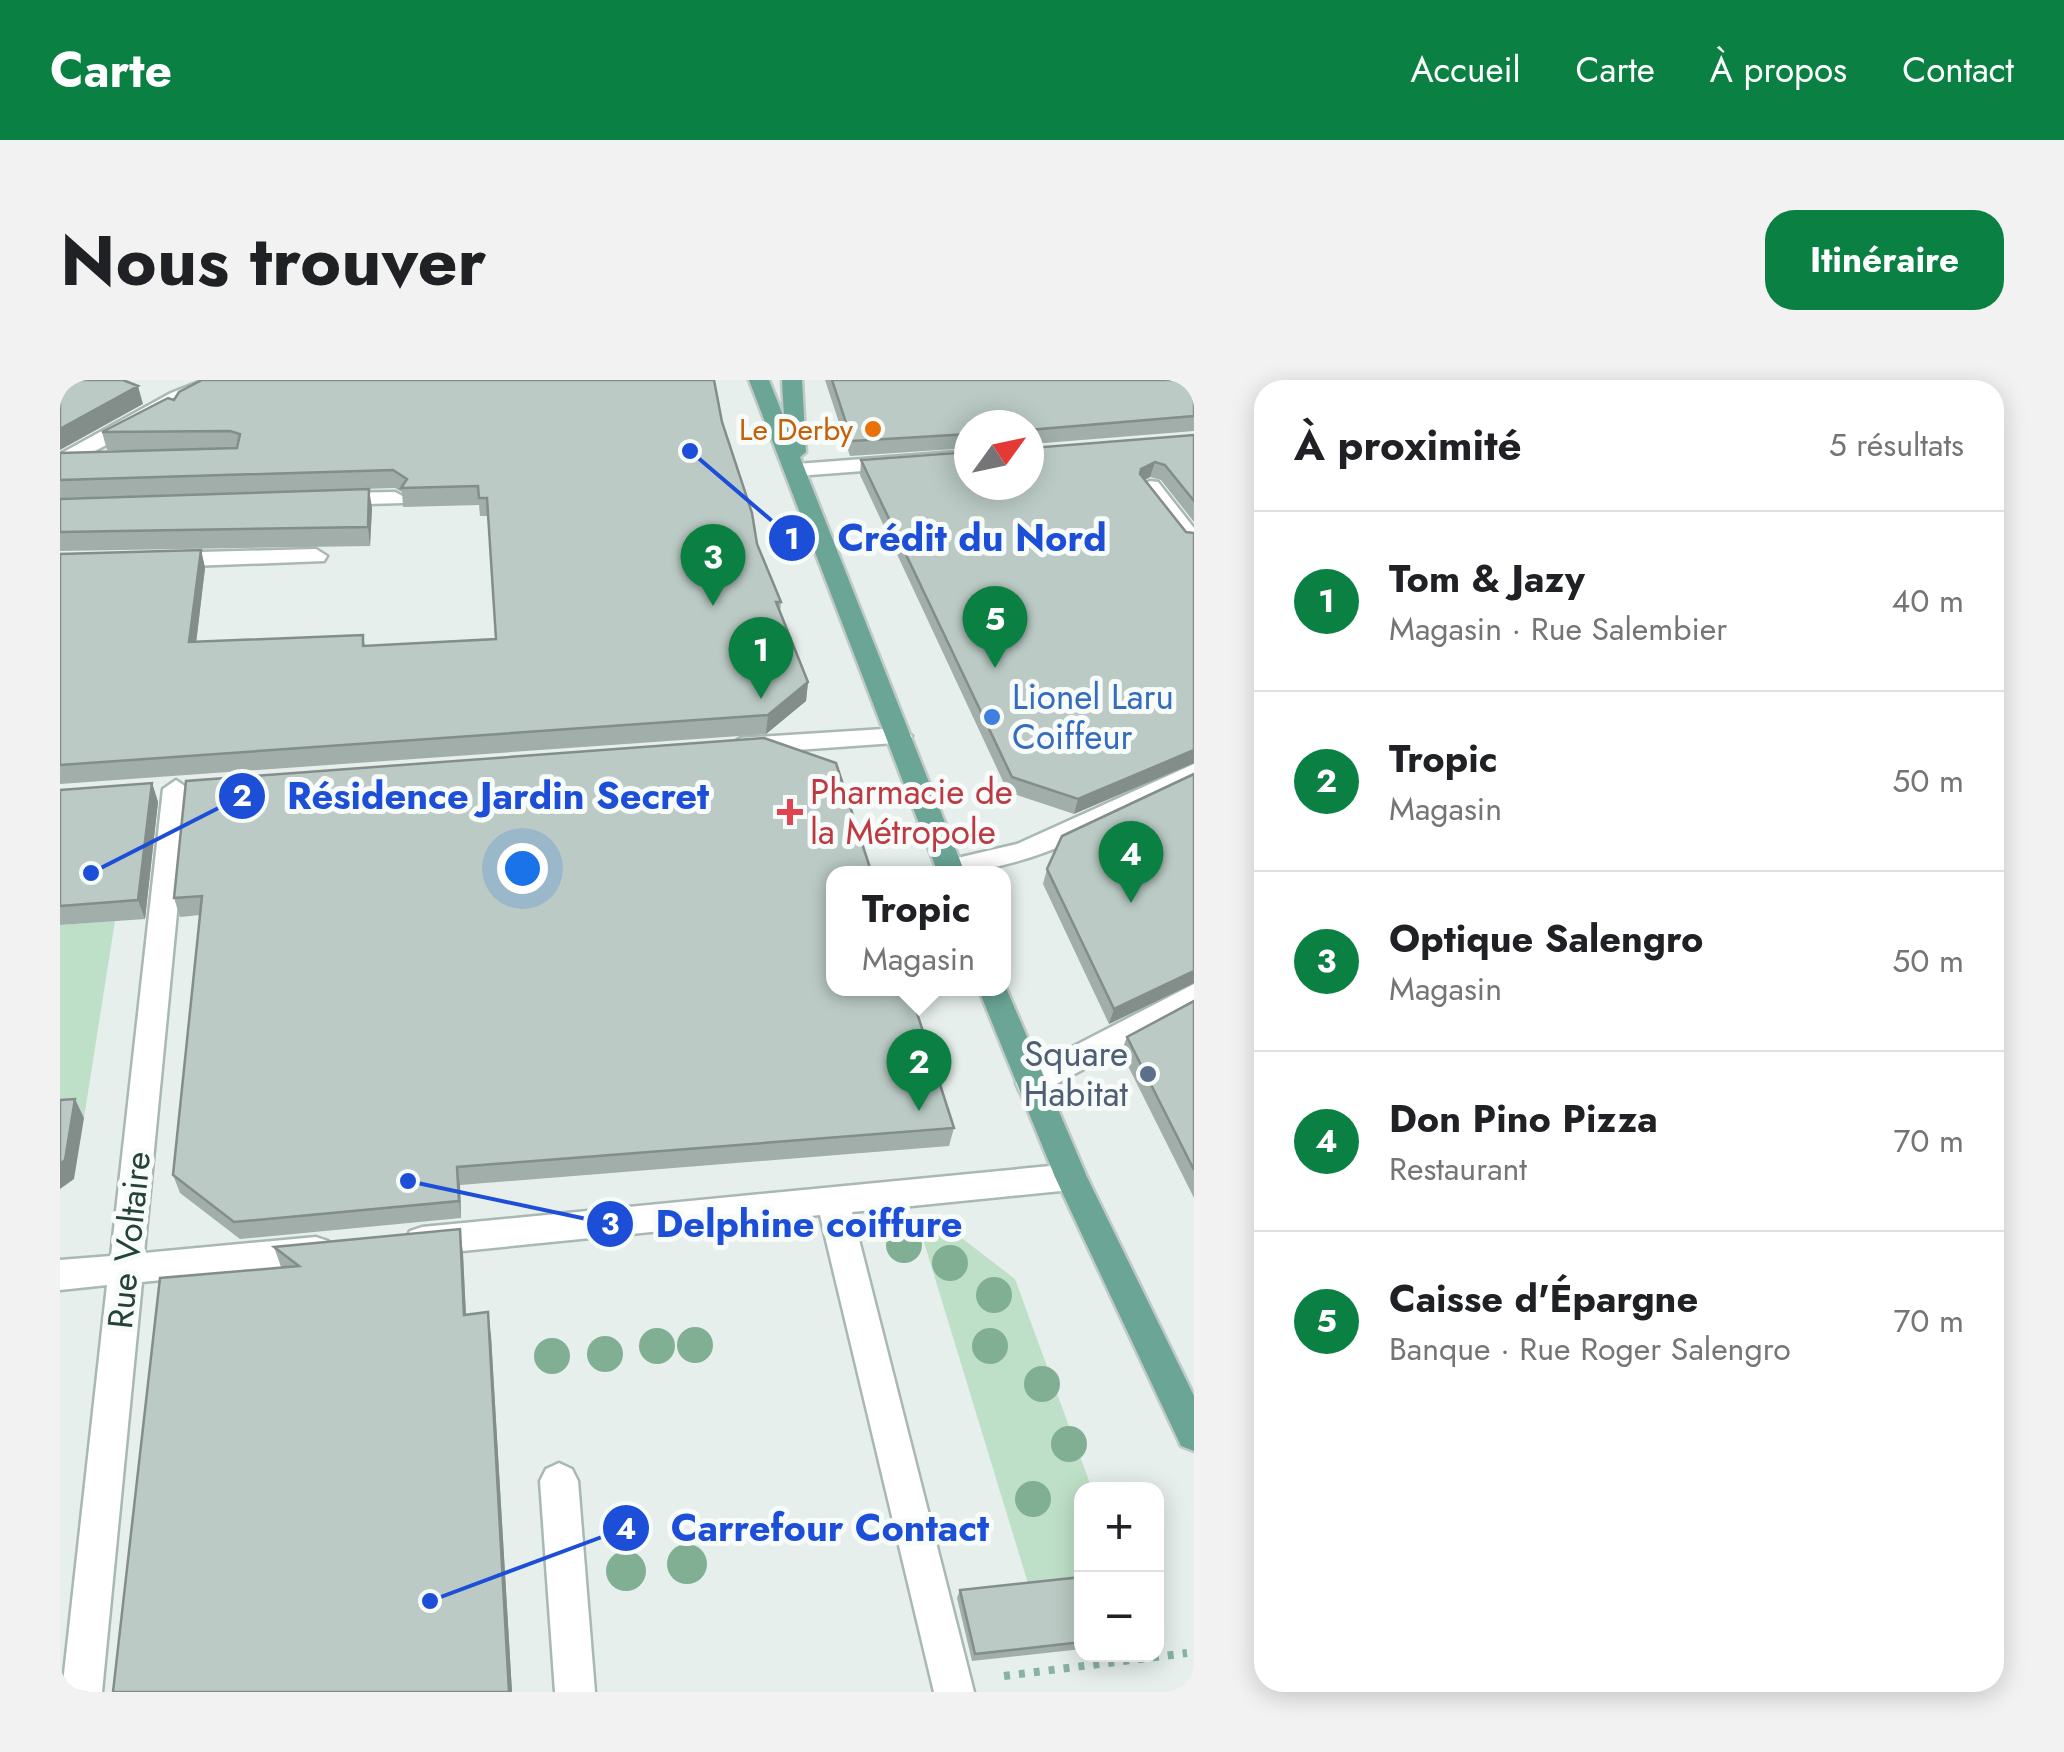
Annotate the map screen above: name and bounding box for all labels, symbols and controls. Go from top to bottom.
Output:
text: Carte [50,36,172,105]
text: Accueil [1410,45,1521,95]
text: Carte [1576,45,1655,95]
text: À propos [1710,45,1847,95]
text: Contact [1902,45,2014,95]
text: Nous trouver [60,210,486,311]
button: Itinéraire [1765,210,2004,310]
place label: Le Derby [739,408,854,451]
north arrow [954,410,1044,500]
text: À proximité [1294,415,1522,476]
marker: Le Derby [862,418,884,440]
text: 5 résultats [1829,422,1964,468]
callout: Crédit du Nord [767,504,1126,572]
text: Crédit du Nord [837,510,1107,565]
text: 1 [784,517,800,560]
pin: 3 [680,524,746,606]
text: Tom & Jazy [1389,551,1585,606]
text: 1 [1318,578,1335,624]
text: 40 m [1892,578,1964,624]
pin: 5 [962,586,1028,668]
text: Magasin · Rue Salembier [1389,606,1727,652]
pin: 1 [728,616,794,699]
place label: Lionel Laru Coiffeur [1012,672,1174,762]
marker: Lionel Laru Coiffeur [981,706,1003,728]
text: Tropic [1389,731,1497,786]
text: 2 [1316,758,1337,804]
text: 50 m [1892,758,1964,804]
callout: Résidence Jardin Secret [217,762,729,830]
place label: Pharmacie de la Métropole [810,767,1013,857]
text: Résidence Jardin Secret [287,768,709,823]
text: 2 [232,774,252,817]
text: Magasin [1389,786,1502,832]
marker: Pharmacie de la Métropole [779,801,801,823]
pin: 4 [1098,820,1164,903]
your location [497,843,548,894]
popup [826,866,1011,996]
text: Tropic [862,881,970,936]
text: Optique Salengro [1389,911,1703,966]
text: Magasin [862,936,975,982]
text: 3 [1317,938,1336,984]
text: 50 m [1892,938,1964,984]
text: Magasin [1389,966,1502,1012]
pin: 2 [886,1028,952,1111]
place label: Square Habitat [1023,1029,1129,1119]
marker: Square Habitat [1137,1063,1159,1085]
text: Don Pino Pizza [1389,1091,1658,1146]
text: 4 [1315,1118,1338,1164]
text: 70 m [1893,1118,1964,1164]
text: Restaurant [1389,1146,1527,1192]
street label: Rue Voltaire [95,1149,163,1331]
callout: Delphine coiffure [585,1190,982,1258]
text: Delphine coiffure [656,1196,962,1251]
text: 3 [601,1202,619,1245]
text: Caisse d'Épargne [1389,1271,1698,1326]
text: 5 [1316,1298,1337,1344]
text: 70 m [1893,1298,1964,1344]
text: Banque · Rue Roger Salengro [1389,1326,1791,1372]
map controls [1074,1482,1164,1662]
button: + [1074,1482,1164,1572]
callout: Carrefour Contact [601,1494,1009,1562]
text: Carrefour Contact [671,1500,989,1555]
text: 4 [616,1507,636,1550]
button: − [1074,1572,1164,1662]

